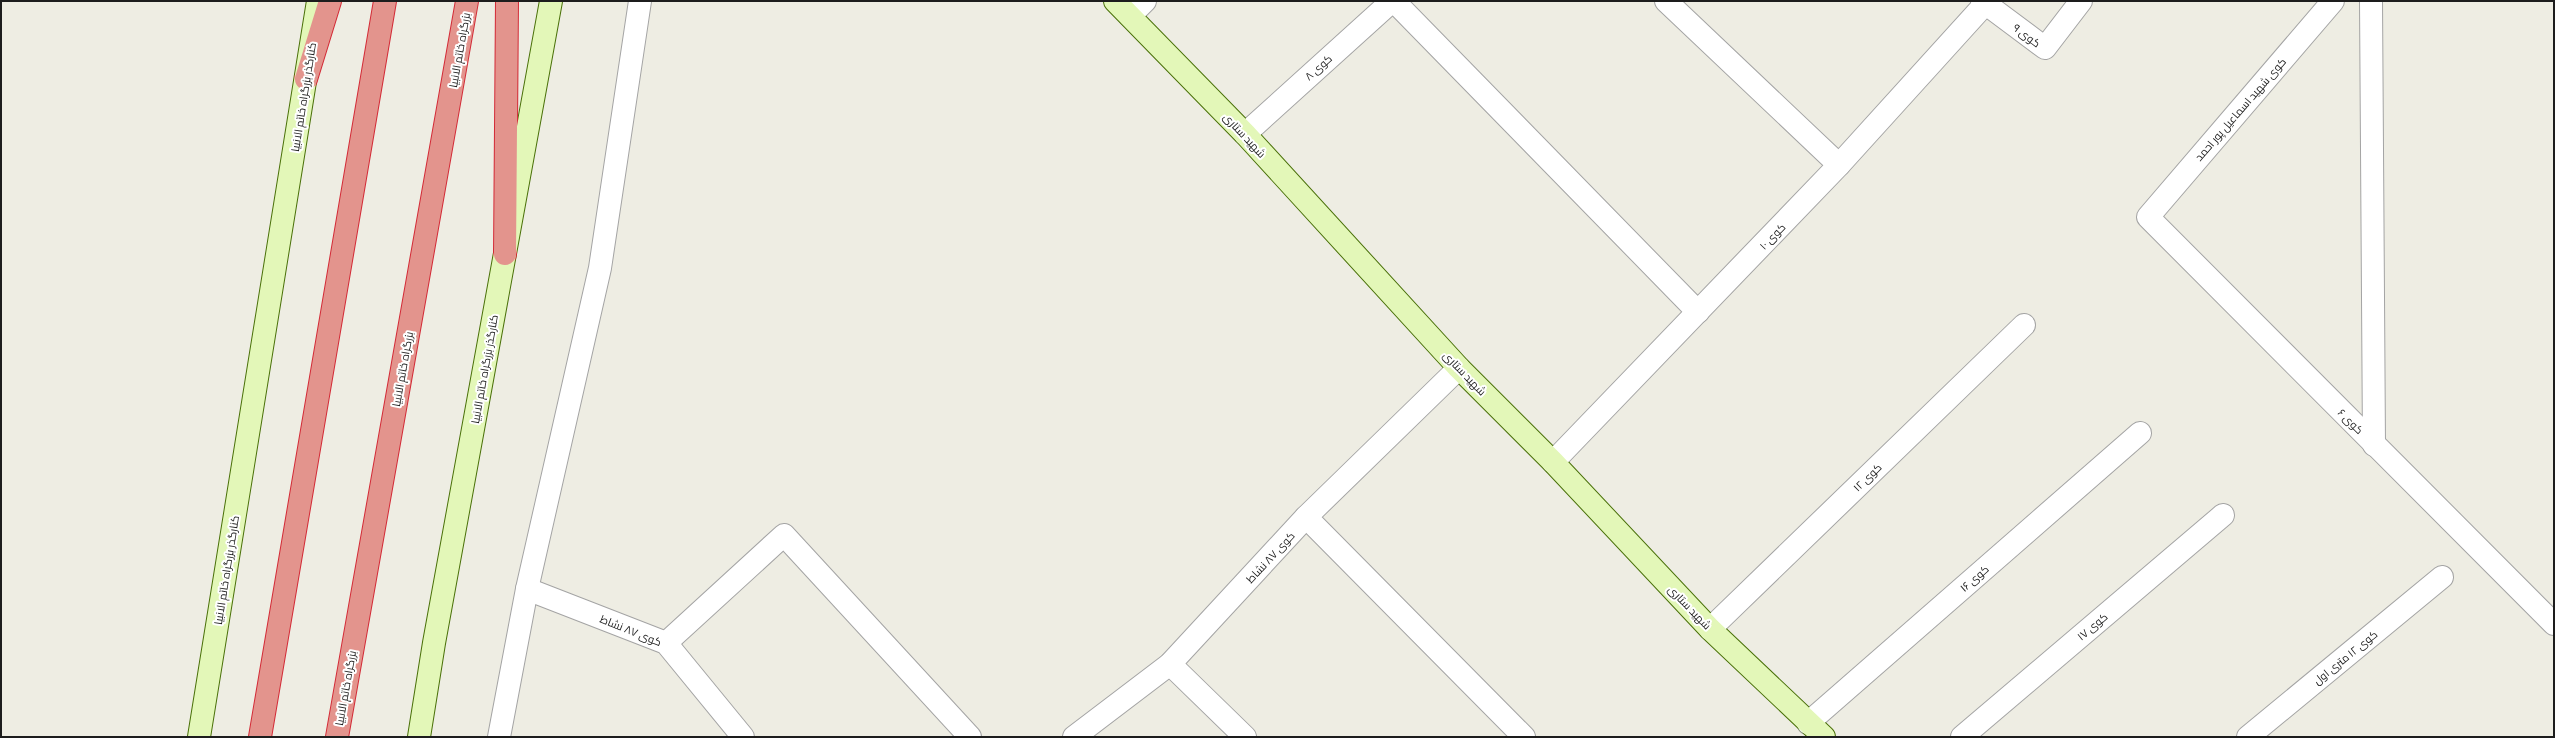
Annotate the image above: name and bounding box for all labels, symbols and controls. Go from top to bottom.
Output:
street label: بزرگراه خاتم الانبیا [445,11,474,89]
street label: کوی ۹ [2010,20,2044,50]
street label: کنارگذر بزرگراه خاتم الانبیا [287,41,320,153]
street label: کوی ۸ [1301,51,1335,83]
street label: کوی شهید اسماعیل پور احمد [2191,54,2289,164]
street label: شهید ستاری [1220,109,1270,161]
street label: کوی ۱۰ [1756,219,1788,253]
street label: کنارگذر بزرگراه خاتم الانبیا [467,313,502,425]
street label: بزرگراه خاتم الانبیا [388,330,417,408]
street label: شهید ستاری [1440,348,1490,398]
street label: کوی ۶ [2335,405,2367,437]
street label: کوی ۱۲ [1849,460,1885,494]
street label: کنارگذر بزرگراه خاتم الانبیا [210,514,243,626]
street label: کوی ۸۷ نشاط [1242,528,1298,586]
street label: کوی ۱۶ [1956,561,1992,595]
street label: شهید ستاری [1665,582,1715,632]
street label: کوی ۱۷ [2074,609,2111,643]
street label: کوی ۸۷ نشاط [598,611,664,649]
street label: کوی ۱۲ متری اول [2310,626,2380,688]
street label: بزرگراه خاتم الانبیا [331,649,360,727]

